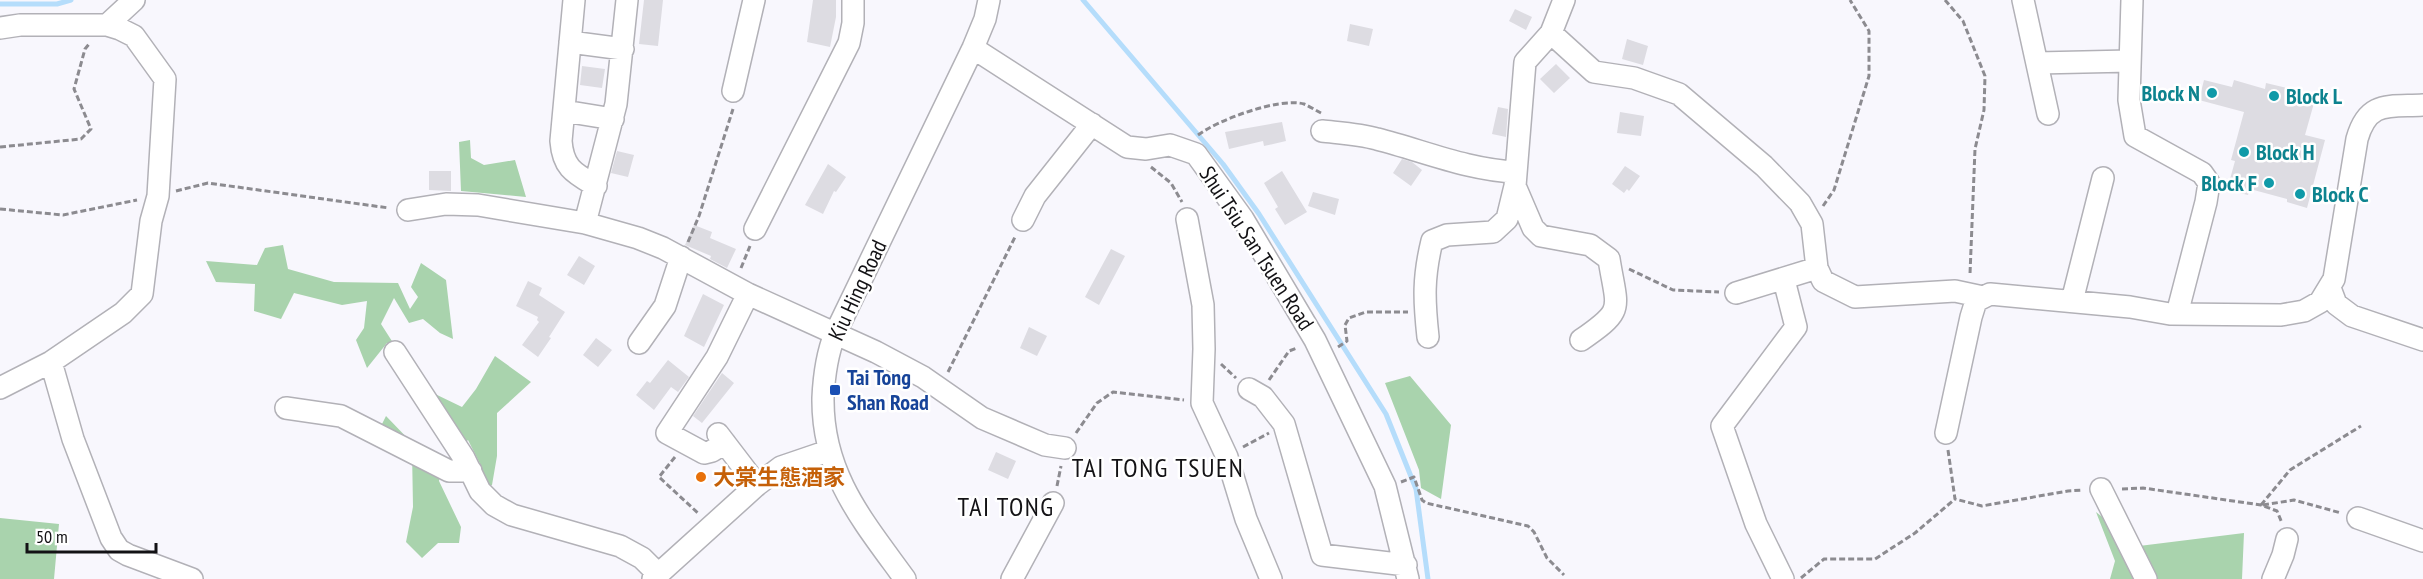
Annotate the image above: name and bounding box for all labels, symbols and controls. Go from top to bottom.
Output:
place label: Block N [2141,79,2200,107]
place label: Block L [2286,82,2343,110]
marker: Block N [2205,86,2219,100]
marker: Block L [2267,89,2281,103]
place label: Block H [2256,138,2314,166]
marker: Block H [2237,145,2251,159]
street label: Shui Tsiu San Tsuen Road [1194,161,1320,335]
place label: Block F [2201,169,2257,197]
marker: Block F [2262,176,2276,190]
place label: Block C [2312,180,2368,208]
marker: Block C [2293,187,2307,201]
street label: Kiu Hing Road [822,235,892,345]
place label: Tai Tong Shan Road [847,363,929,416]
marker: Tai Tong Shan Road [828,383,842,397]
district label: TAI TONG TSUEN [1072,451,1244,484]
place label: 大棠生態酒家 [713,463,845,491]
marker: 大棠生態酒家 [694,470,708,484]
district label: TAI TONG [957,490,1055,523]
scale bar [27,516,156,554]
text: 50 m [36,525,68,548]

